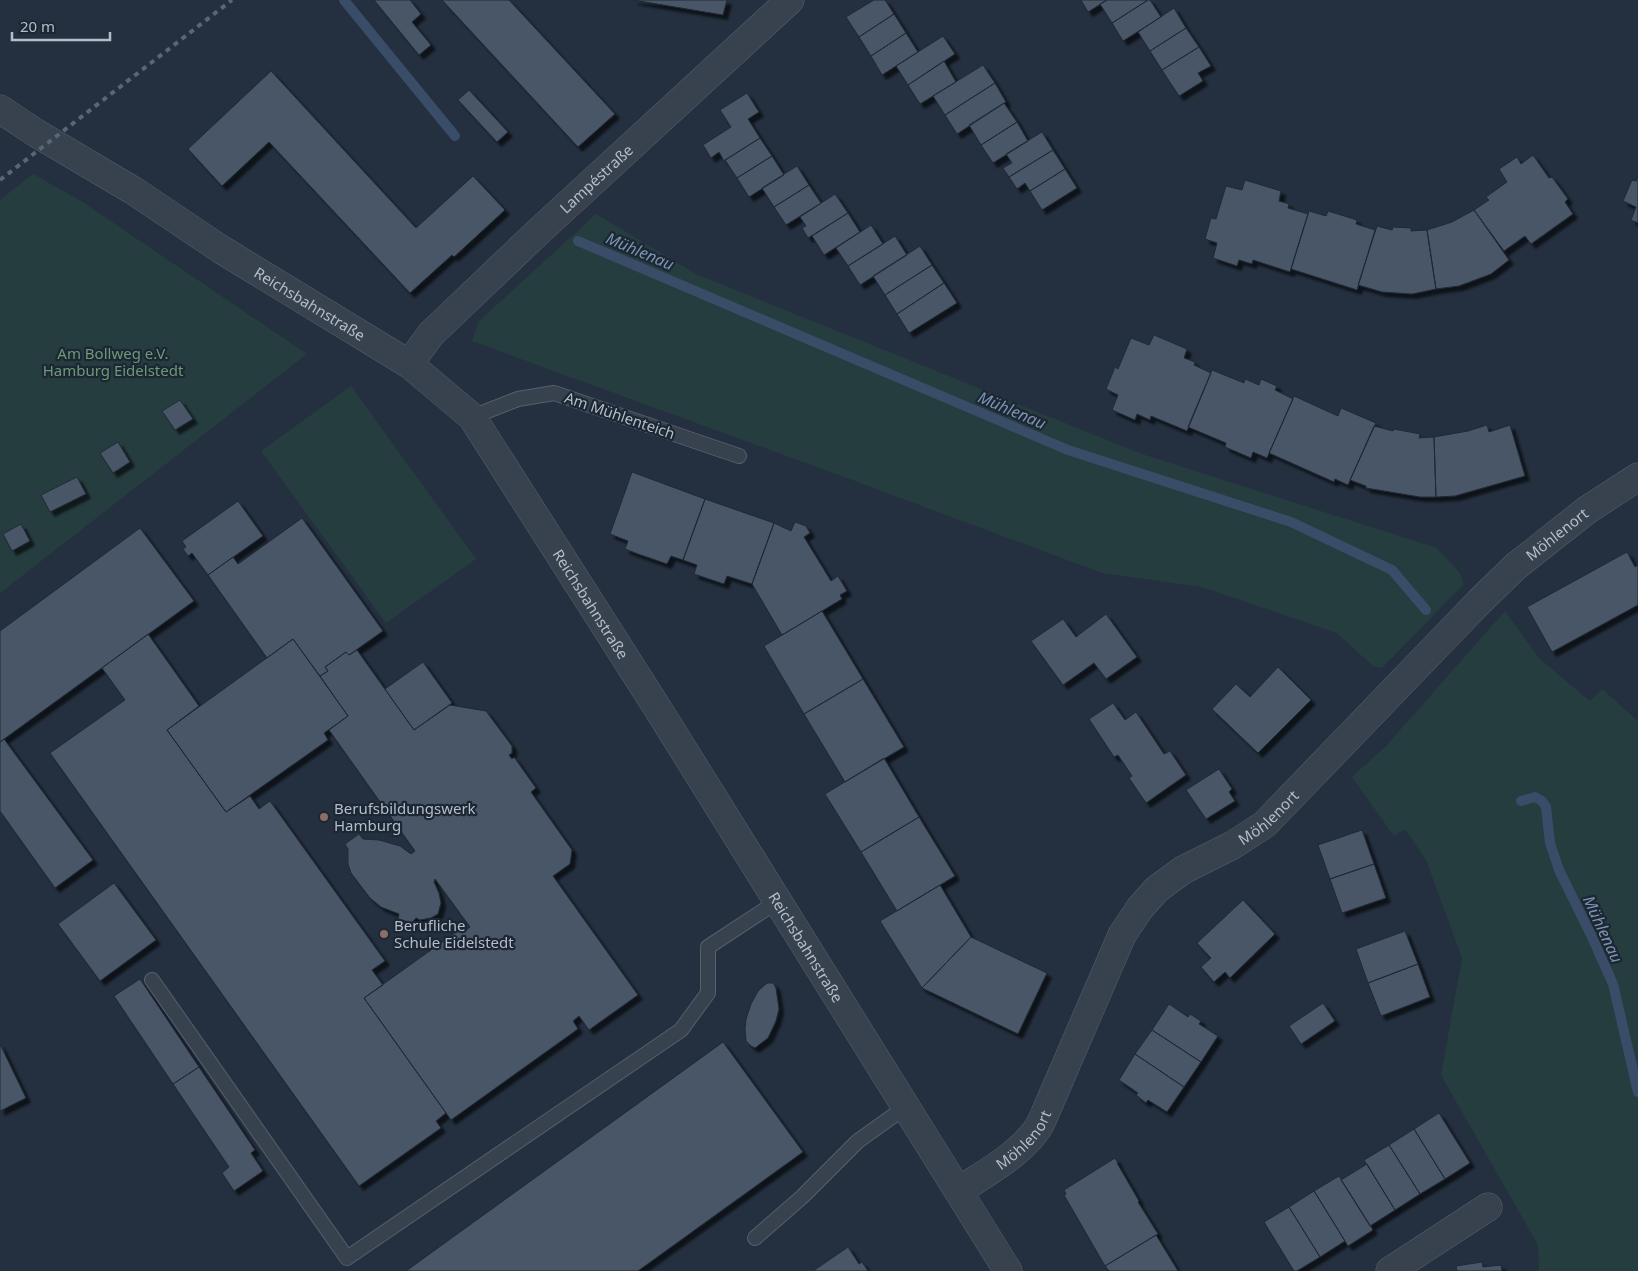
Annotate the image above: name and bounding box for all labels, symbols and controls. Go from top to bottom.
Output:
scale bar [12,10,110,42]
text: 20 m [20,16,55,36]
street label: Lampéstraße [555,140,637,217]
water label: Mühlenau [603,227,677,275]
street label: Reichsbahnstraße [251,262,369,345]
park label: Am Bollweg e.V. Hamburg Eidelstedt [43,343,184,380]
water label: Mühlenau [975,386,1049,434]
street label: Am Mühlenteich [562,387,678,443]
street label: Möhlenort [1521,503,1592,565]
street label: Reichsbahnstraße [549,545,633,663]
street label: Möhlenort [1234,785,1303,849]
place label: Berufsbildungswerk Hamburg [334,798,476,835]
marker: Berufsbildungswerk Hamburg [318,811,330,823]
street label: Reichsbahnstraße [764,888,848,1006]
water label: Mühlenau [1578,892,1628,966]
place label: Berufliche Schule Eidelstedt [394,915,514,952]
marker: Berufliche Schule Eidelstedt [378,928,390,940]
street label: Möhlenort [992,1107,1055,1174]

